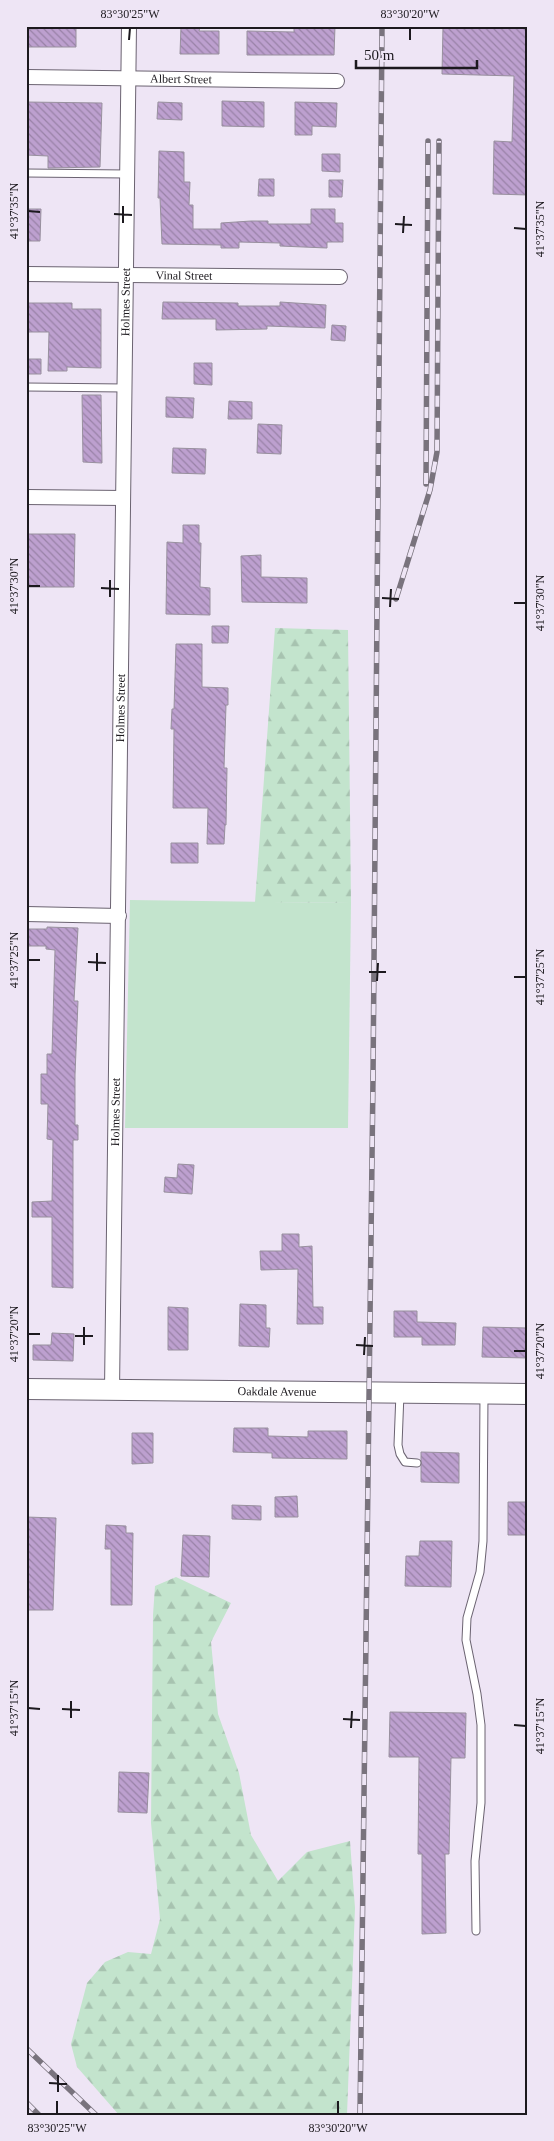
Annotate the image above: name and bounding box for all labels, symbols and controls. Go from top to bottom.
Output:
text: 83°30'25"W [100,7,160,21]
text: 83°30'20"W [380,7,440,21]
scale bar [356,38,478,70]
text: 50 m [364,47,395,63]
street label: Albert Street [150,72,213,86]
text: 41°37'35"N [7,182,21,239]
text: 41°37'35"N [533,200,547,257]
street label: Holmes Street [118,267,133,336]
street label: Vinal Street [155,268,213,283]
text: 41°37'30"N [7,557,21,614]
text: 41°37'30"N [533,574,547,631]
street label: Holmes Street [113,673,128,742]
text: 41°37'25"N [7,931,21,988]
text: 41°37'25"N [533,948,547,1005]
street label: Holmes Street [108,1077,123,1146]
text: 41°37'20"N [7,1305,21,1362]
text: 41°37'20"N [533,1322,547,1379]
street label: Oakdale Avenue [238,1384,316,1399]
text: 41°37'15"N [7,1679,21,1736]
text: 41°37'15"N [533,1697,547,1754]
text: 83°30'25"W [27,2121,87,2135]
text: 83°30'20"W [308,2121,368,2135]

